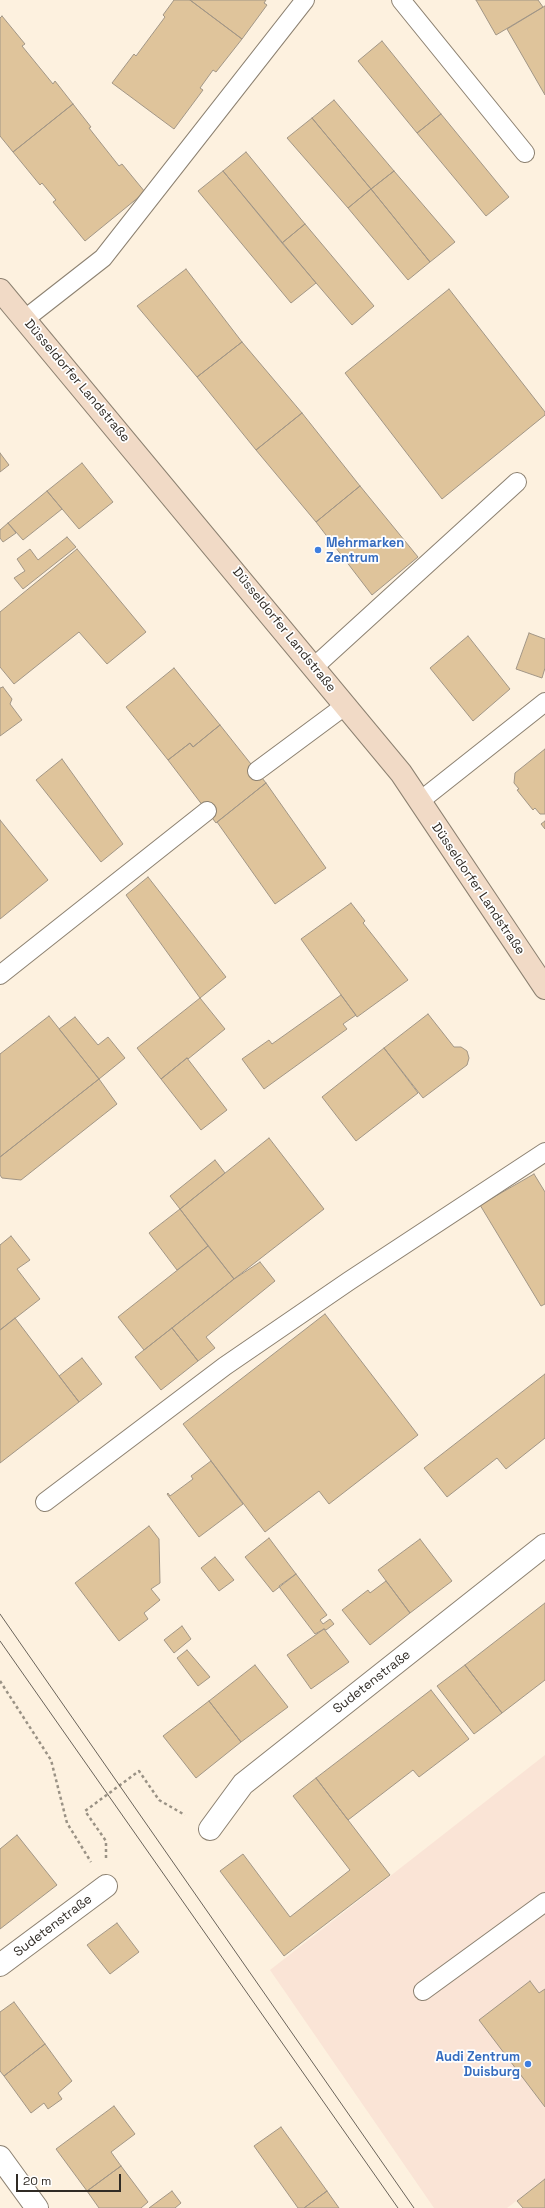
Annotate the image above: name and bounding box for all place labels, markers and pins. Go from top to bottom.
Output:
place label: Mehrmarken Zentrum [326,535,404,566]
marker: Mehrmarken Zentrum [313,545,323,555]
place label: Audi Zentrum Duisburg [436,2049,520,2080]
marker: Audi Zentrum Duisburg [523,2059,533,2069]

